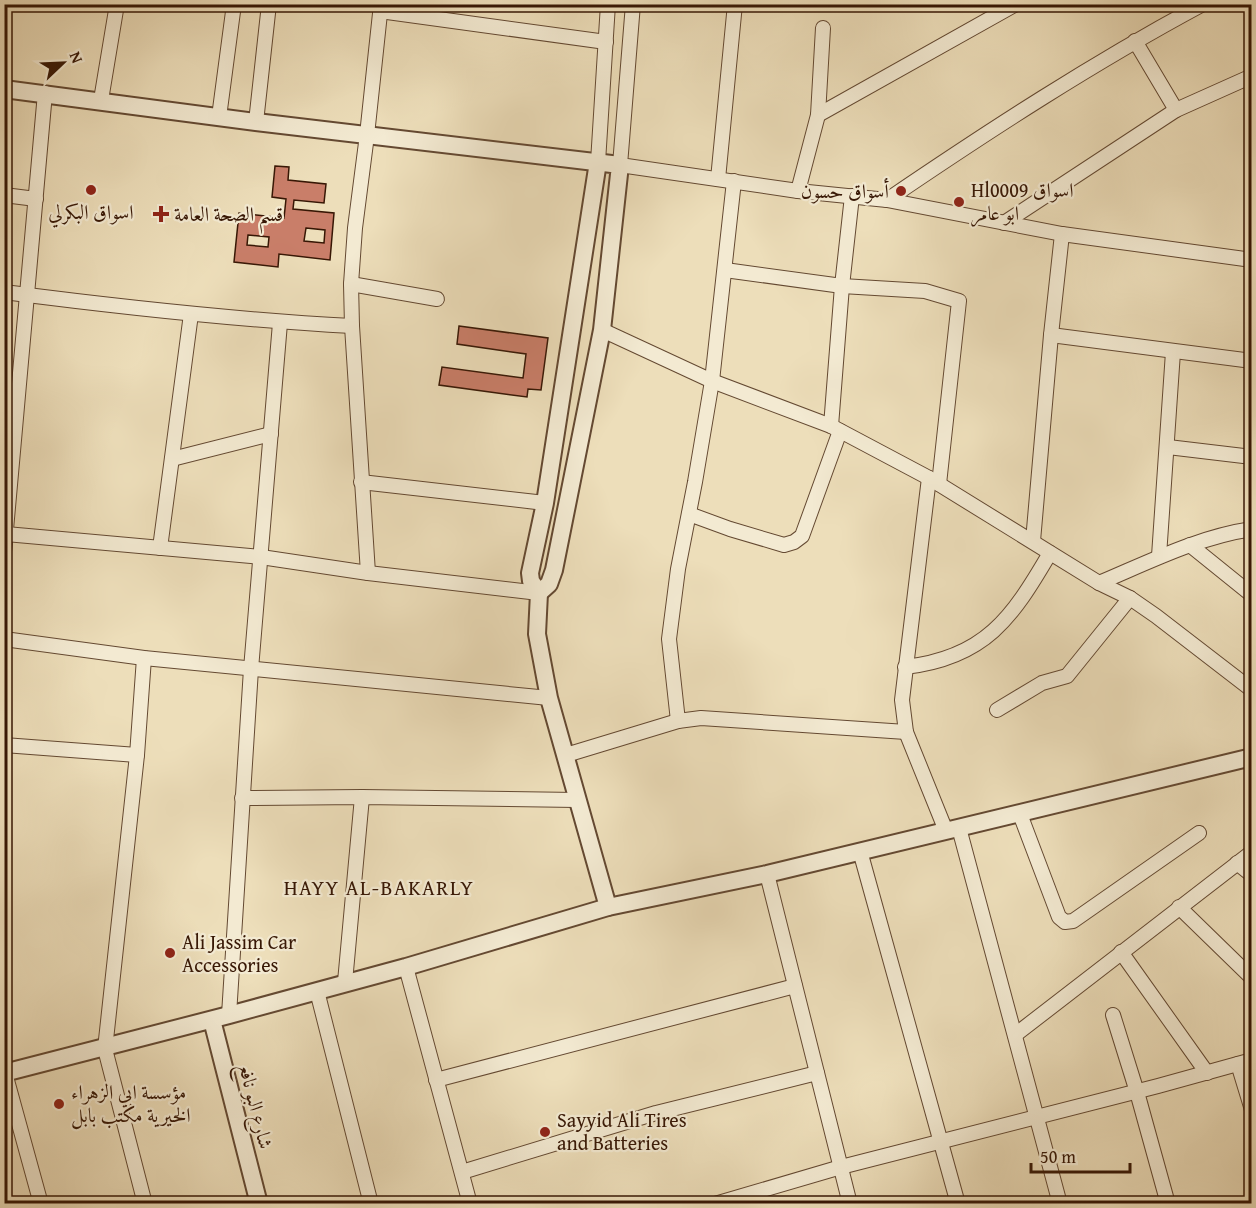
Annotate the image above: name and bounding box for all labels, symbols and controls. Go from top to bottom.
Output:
north arrow [33,33,93,93]
text: N [64,48,90,67]
place label: Hl0009 اسواق ابو عامر [971,175,1074,227]
place label: أسواق حسون [801,176,889,205]
marker: اسواق البكرلي [84,183,98,197]
marker: أسواق حسون [894,184,908,198]
marker: Hl0009 اسواق ابو عامر [952,195,966,209]
place label: اسواق البكرلي [48,197,134,228]
place label: قسم الصحة العامة [174,199,283,234]
marker: قسم الصحة العامة [152,205,170,223]
district label: HAYY AL-BAKARLY [284,872,474,903]
place label: Ali Jassim Car Accessories [182,927,296,979]
marker: Ali Jassim Car Accessories [163,946,177,960]
street label: شارع البو نافع [228,1060,281,1153]
place label: مؤسسة ابي الزهراء الخيرية مكتب بابل [71,1077,191,1130]
marker: مؤسسة ابي الزهراء الخيرية مكتب بابل [52,1097,66,1111]
place label: Sayyid Ali Tires and Batteries [557,1105,687,1157]
marker: Sayyid Ali Tires and Batteries [538,1125,552,1139]
scale bar [1031,1136,1130,1174]
text: 50 m [1040,1143,1076,1170]

